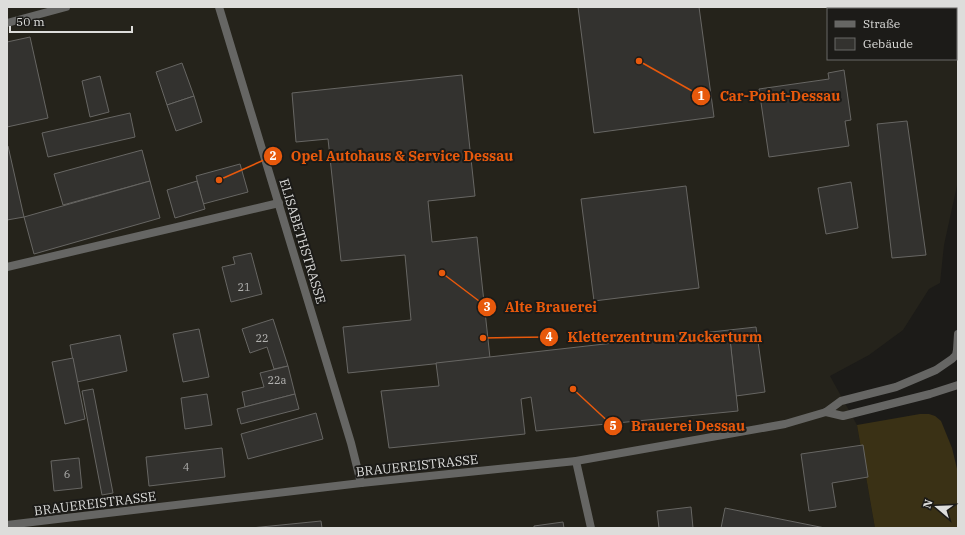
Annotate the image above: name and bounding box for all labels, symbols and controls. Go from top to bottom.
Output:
scale bar [10,8,132,34]
legend [827,8,957,60]
text: 50 m [16,14,45,29]
text: Straße [863,16,900,31]
text: Gebäude [863,36,913,51]
callout: Car-Point-Dessau [691,83,848,109]
text: Car-Point-Dessau [720,87,840,105]
text: 1 [697,88,705,103]
callout: Opel Autohaus & Service Dessau [263,143,521,169]
text: Opel Autohaus & Service Dessau [291,147,513,165]
text: 2 [269,148,277,163]
street label: ELISABETHSTRASSE [275,176,330,306]
house number: 21 [237,280,251,294]
callout: Alte Brauerei [477,294,605,320]
text: Alte Brauerei [505,298,597,316]
text: 3 [483,299,491,314]
callout: Kletterzentrum Zuckerturm [539,324,770,350]
text: Kletterzentrum Zuckerturm [568,328,763,346]
text: 4 [545,329,553,344]
house number: 22 [255,331,269,345]
house number: 22a [267,373,287,387]
callout: Brauerei Dessau [603,413,753,439]
text: Brauerei Dessau [631,417,745,435]
text: 5 [609,418,617,433]
street label: BRAUEREISTRASSE [355,451,479,480]
house number: 4 [183,460,190,474]
house number: 6 [64,467,70,481]
north arrow [917,487,957,527]
street label: BRAUEREISTRASSE [33,488,157,519]
text: N [920,497,936,510]

